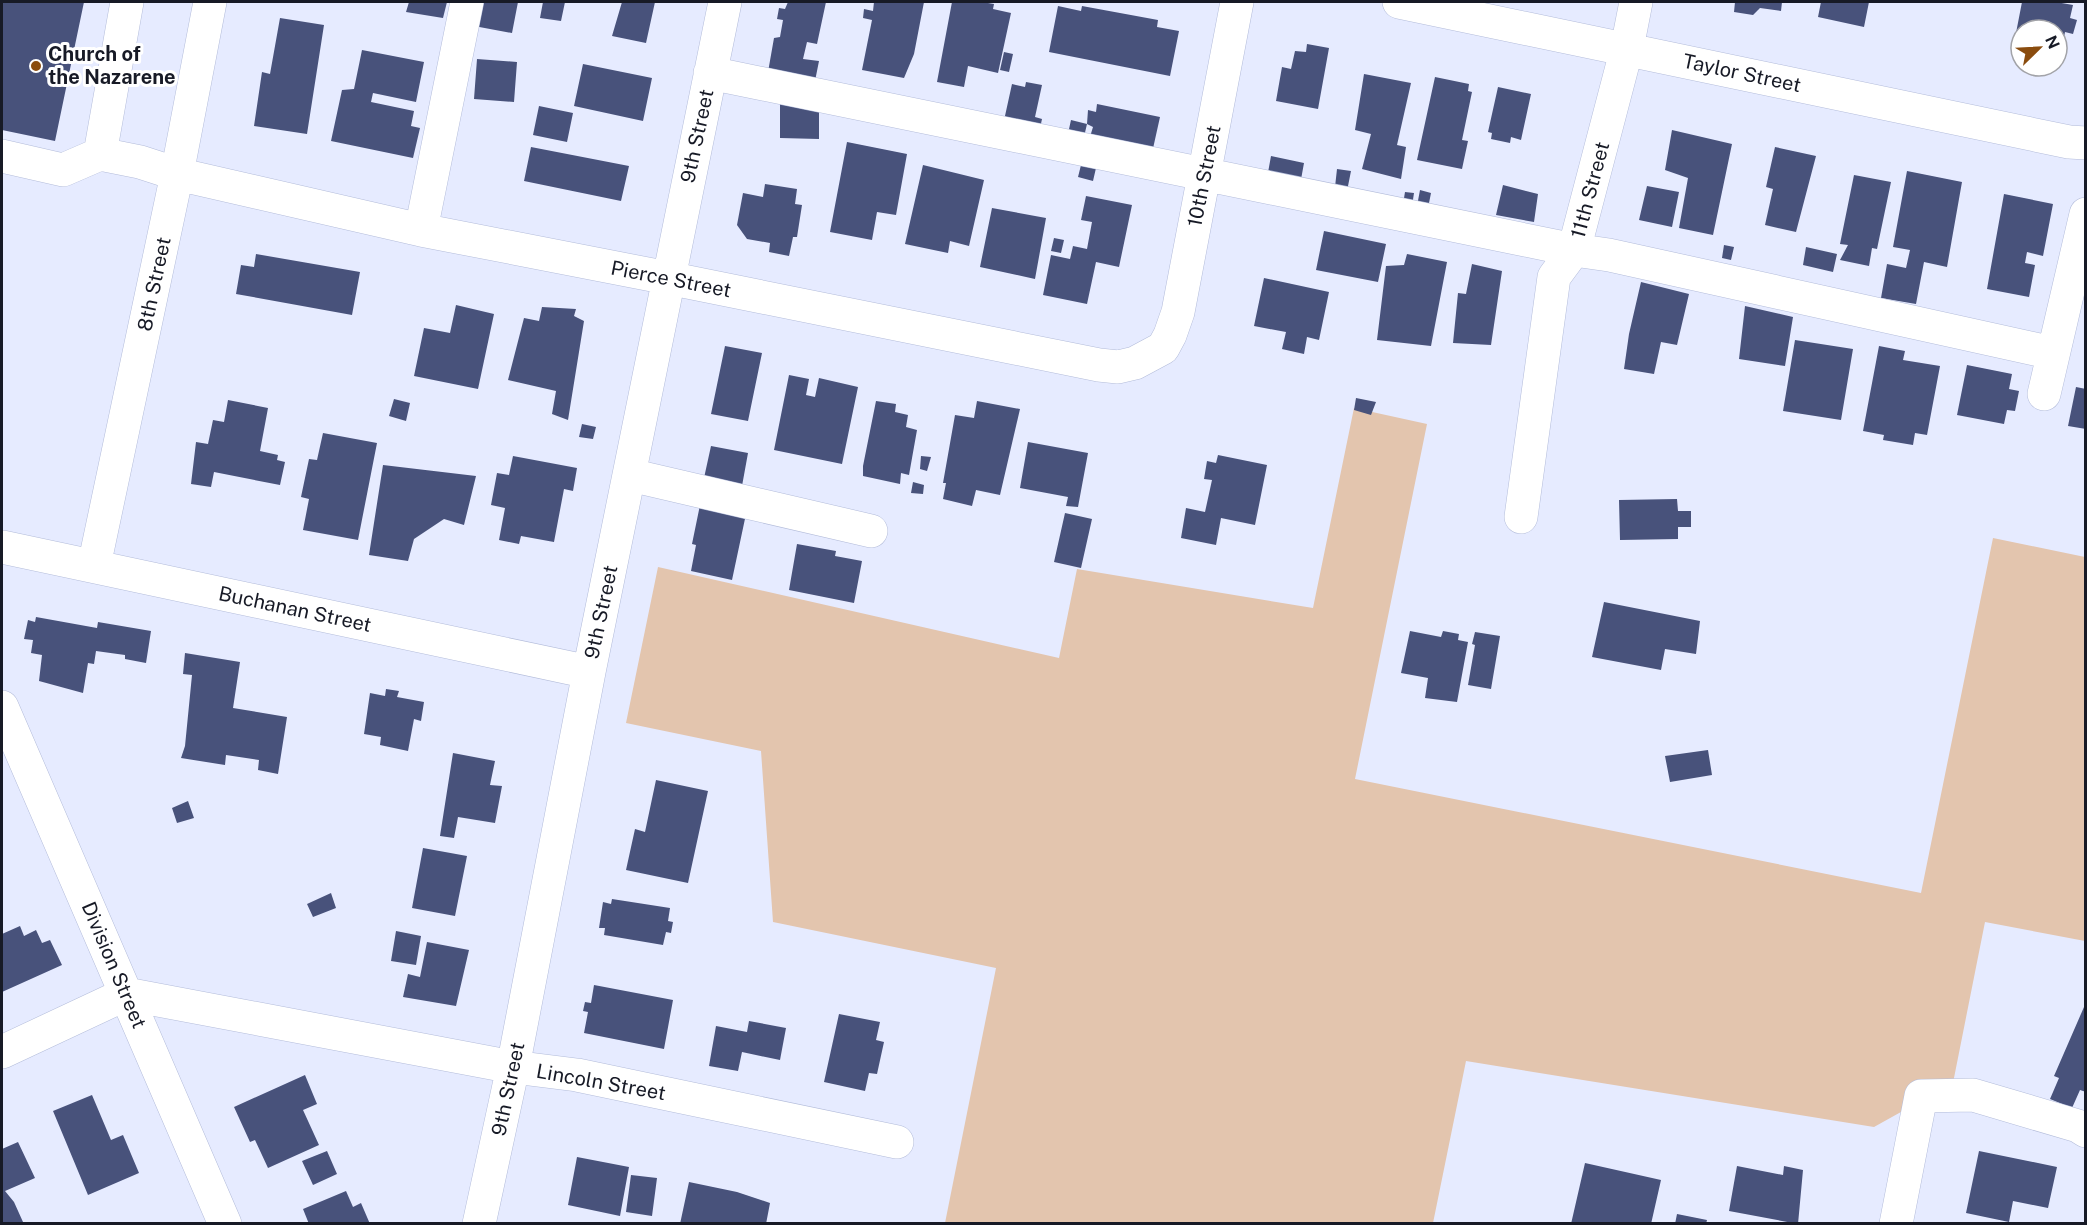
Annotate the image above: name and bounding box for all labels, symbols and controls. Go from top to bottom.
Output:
north arrow [2009,18,2069,78]
text: N [2041,33,2063,52]
place label: Church of the Nazarene [48,42,176,89]
street label: Taylor Street [1681,49,1803,97]
marker: Church of the Nazarene [29,59,43,73]
street label: 9th Street [675,87,719,185]
street label: 10th Street [1182,123,1226,229]
street label: 11th Street [1566,139,1614,241]
street label: 8th Street [132,235,176,333]
street label: Pierce Street [609,256,733,302]
street label: 9th Street [579,563,623,661]
street label: Buchanan Street [216,581,374,637]
street label: Division Street [77,898,151,1032]
street label: 9th Street [486,1040,530,1138]
street label: Lincoln Street [534,1059,668,1105]

